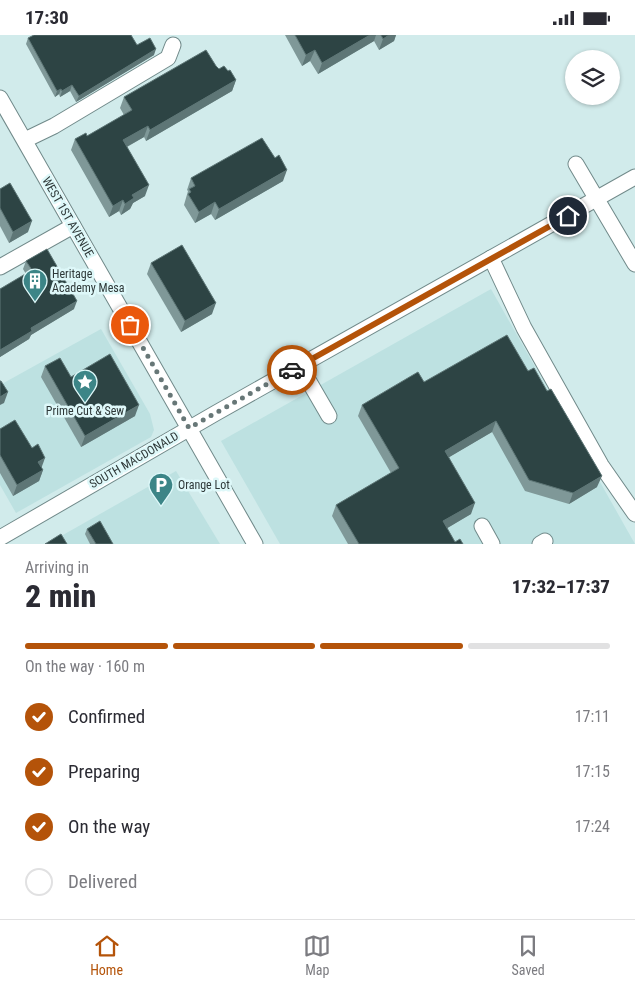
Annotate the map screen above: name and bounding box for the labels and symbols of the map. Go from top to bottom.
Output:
street label: WEST 1ST AVENUE [39,174,97,260]
pin [547,195,589,237]
place label: Heritage Academy Mesa [52,267,125,295]
building icon: Heritage Academy Mesa [22,268,48,302]
pin [109,304,151,346]
courier [267,345,317,395]
place icon: Prime Cut & Sew [72,369,98,403]
place label: Prime Cut & Sew [46,404,124,418]
street label: SOUTH MACDONALD [87,429,181,491]
parking icon: Orange Lot [148,472,174,506]
place label: Orange Lot [178,478,230,492]

